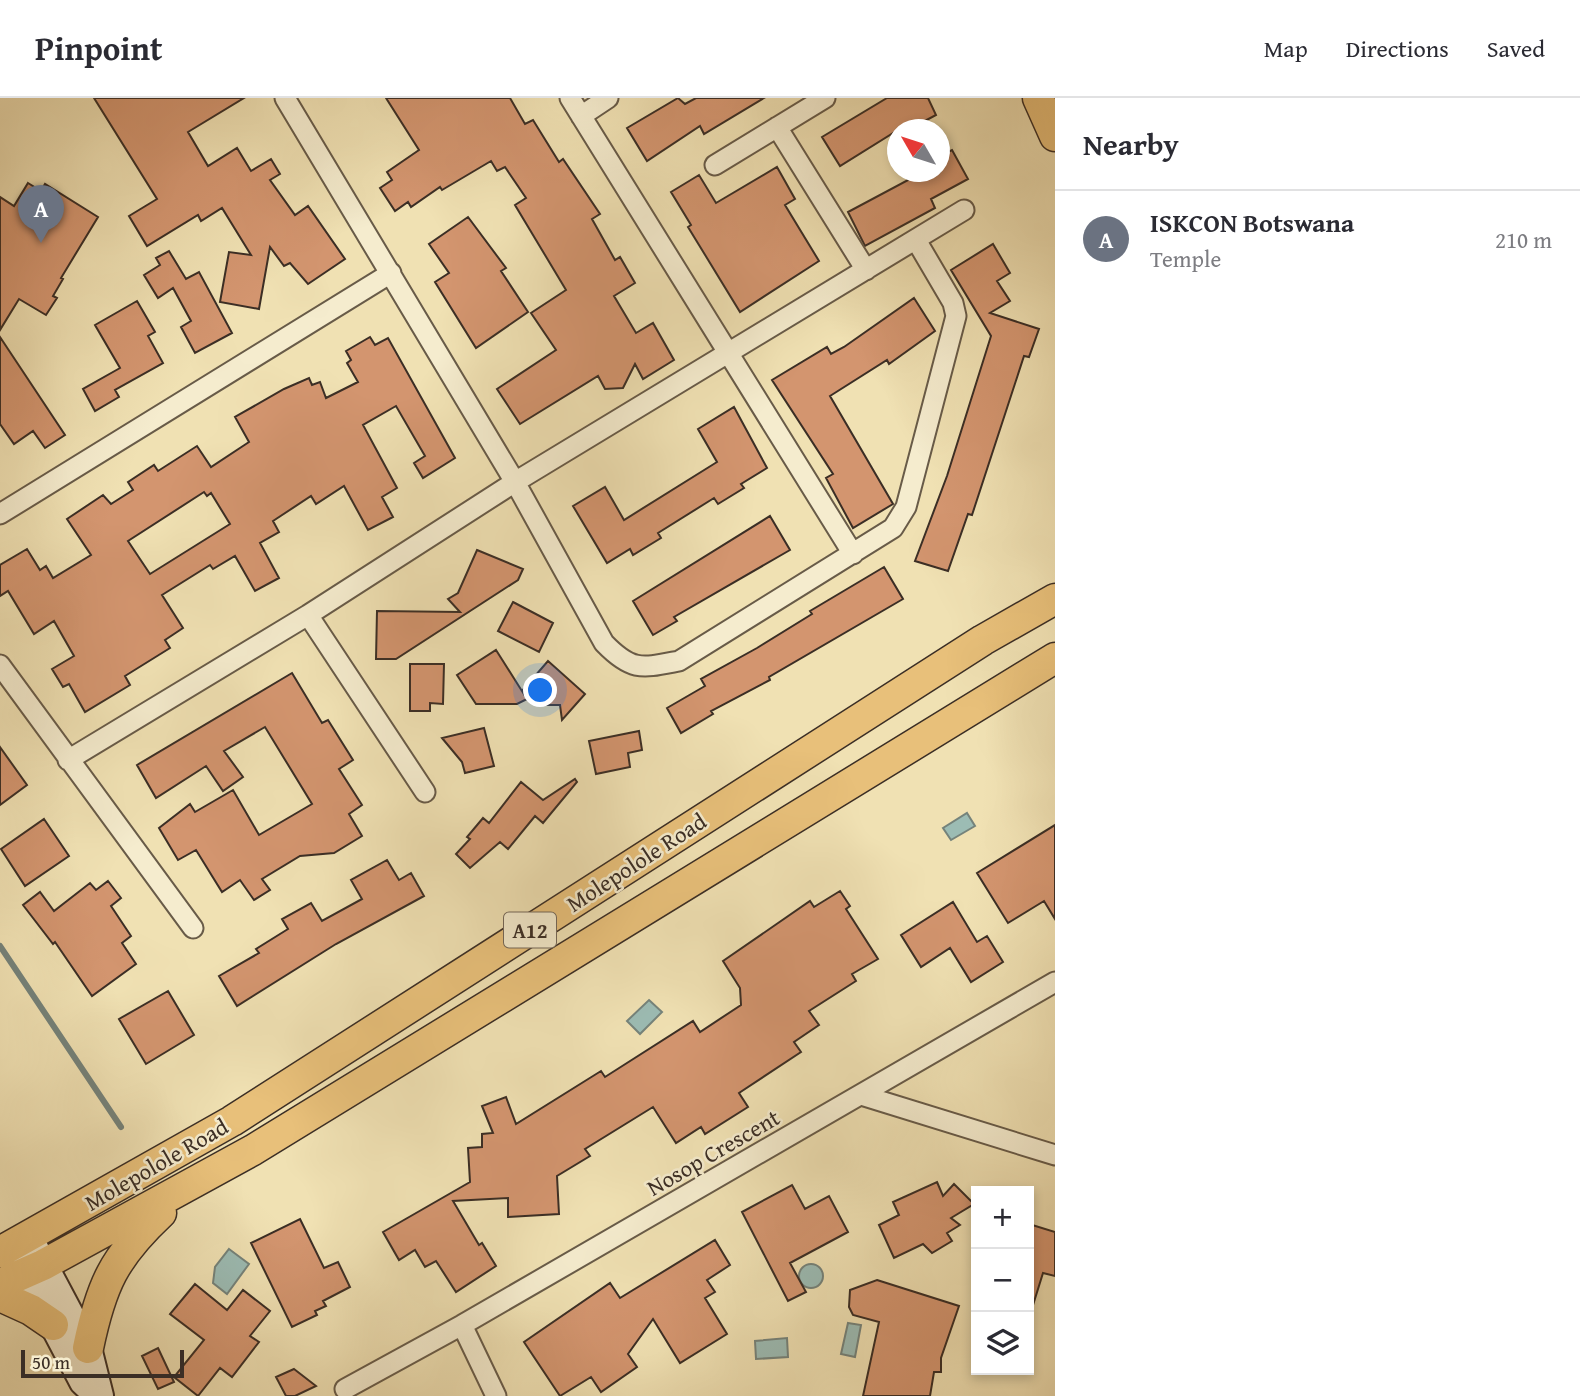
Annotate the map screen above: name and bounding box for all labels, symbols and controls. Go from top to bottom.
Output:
text: Pinpoint [35,24,162,72]
text: Map [1264,31,1308,66]
text: Directions [1346,31,1449,66]
text: Saved [1487,31,1545,66]
north arrow [887,119,950,182]
text: Nearby [1083,122,1179,166]
pin: A [18,185,64,243]
text: ISKCON Botswana [1150,203,1354,242]
text: A [1099,223,1113,256]
text: 210 m [1495,223,1552,256]
text: Temple [1150,242,1221,275]
your location [523,673,557,707]
street label: Molepolole Road [560,804,713,920]
road number: A12 [504,912,556,948]
street label: Nosop Crescent [640,1101,786,1203]
street label: Molepolole Road [78,1109,234,1218]
map controls [971,1186,1034,1375]
button: + [971,1186,1034,1249]
button: − [971,1249,1034,1312]
button: layers [971,1312,1034,1375]
scale bar [21,1347,184,1379]
text: 50 m [32,1348,70,1376]

